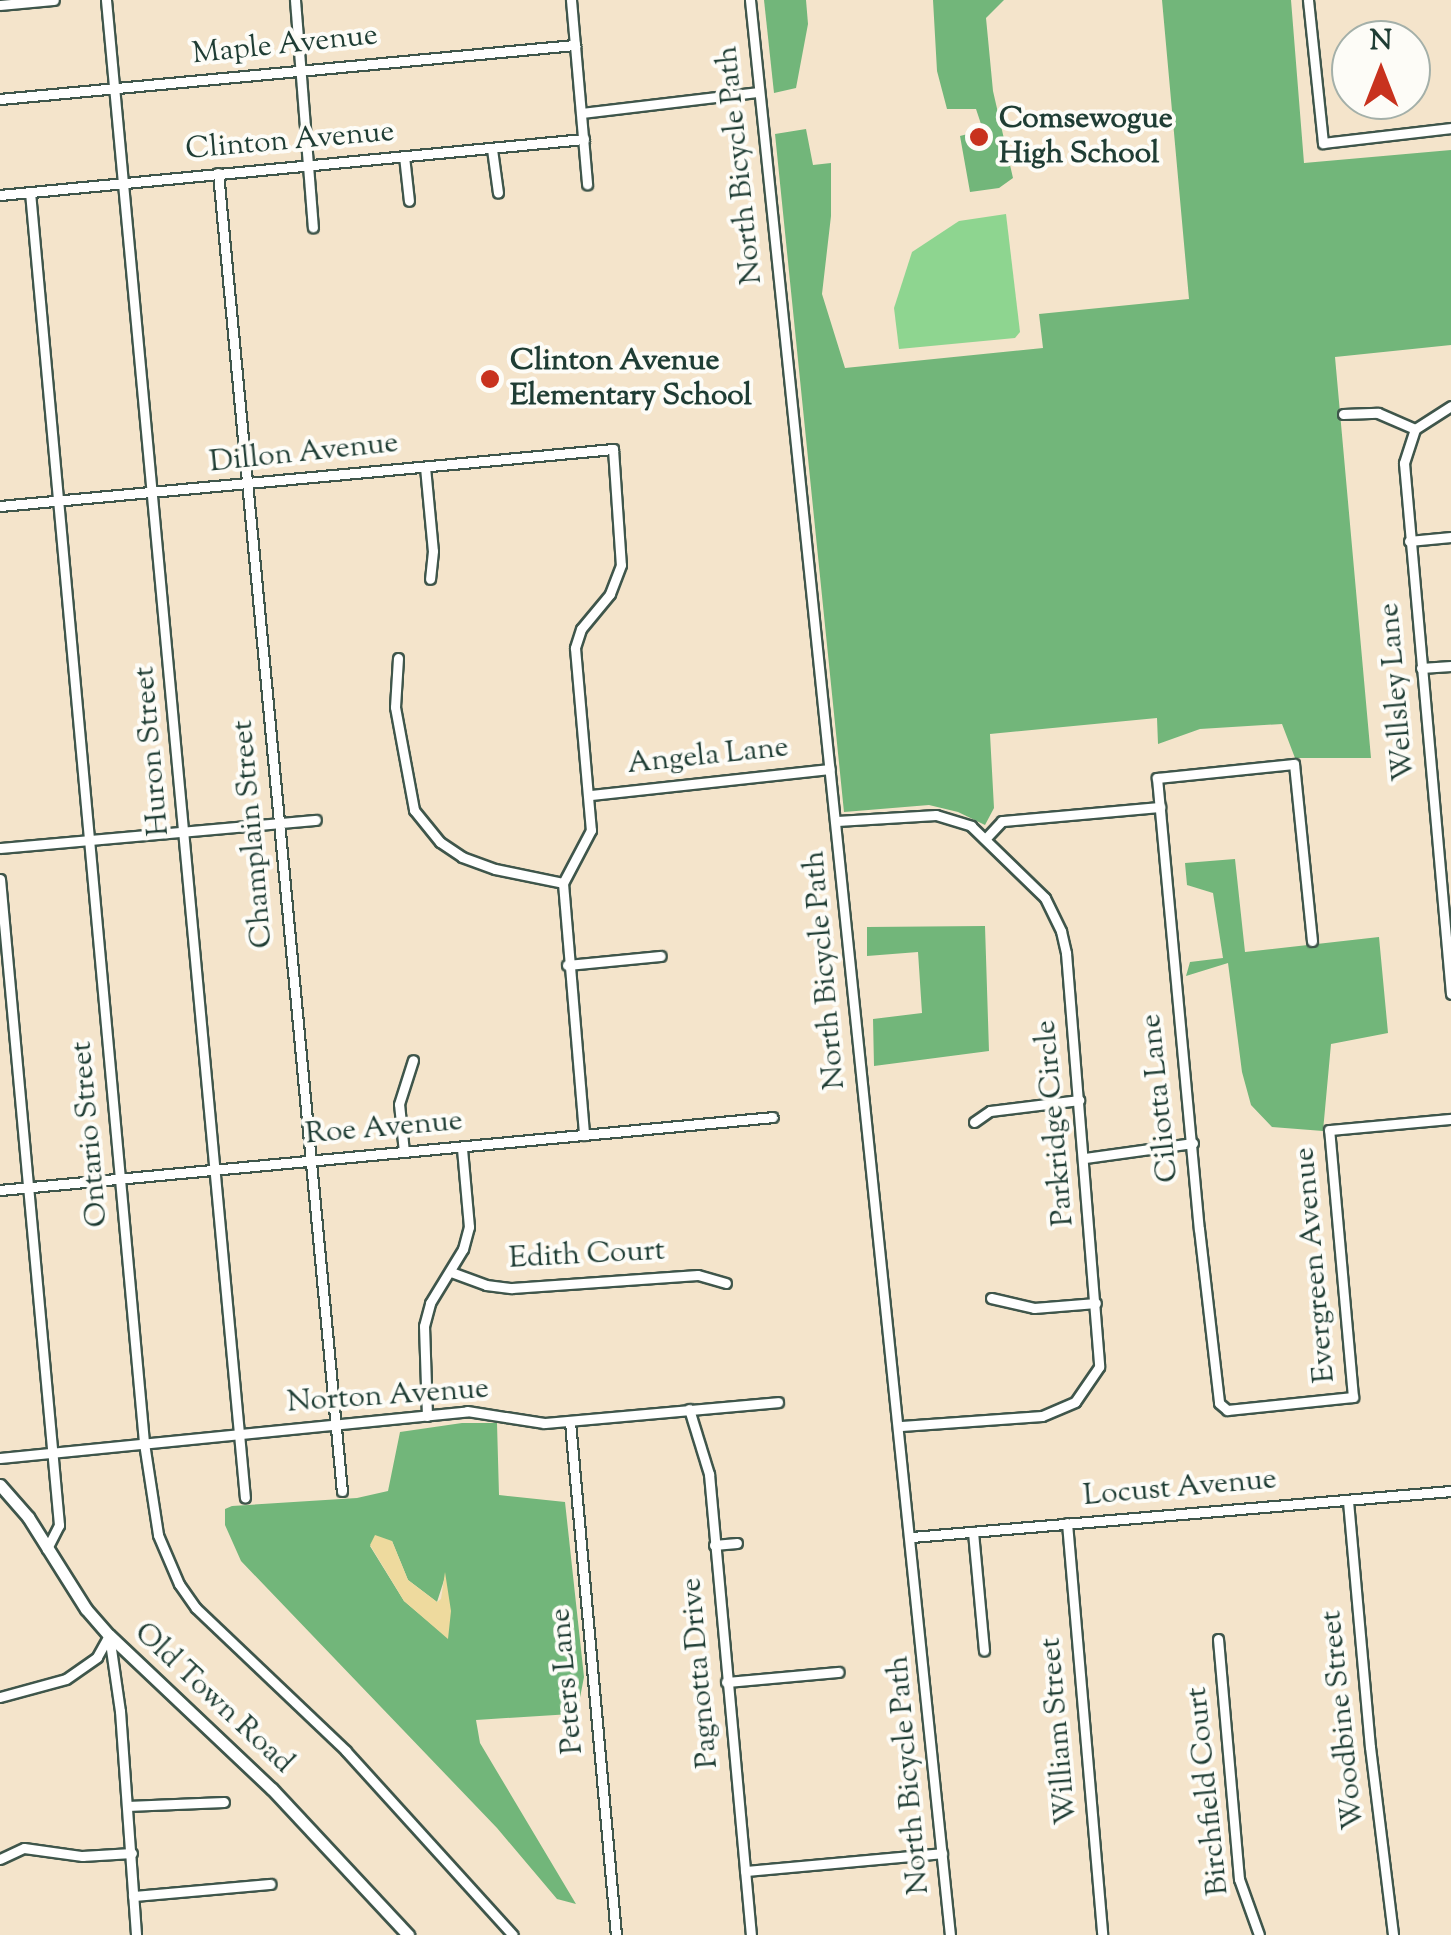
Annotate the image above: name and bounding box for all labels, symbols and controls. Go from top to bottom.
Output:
street label: Maple Avenue [190,18,380,74]
north arrow [1331,20,1431,120]
text: N [1370,22,1392,62]
street label: North Bicycle Path [711,44,771,286]
place label: Comsewogue High School [999,102,1173,172]
street label: Clinton Avenue [184,115,396,169]
marker: Comsewogue High School [968,126,990,148]
place label: Clinton Avenue Elementary School [510,344,752,414]
marker: Clinton Avenue Elementary School [479,368,501,390]
street label: Dillon Avenue [208,426,400,482]
street label: Wellsley Lane [1372,601,1424,783]
street label: Huron Street [128,665,178,837]
street label: Champlain Street [226,718,282,950]
street label: Angela Lane [626,731,790,783]
street label: North Bicycle Path [798,849,854,1091]
street label: Ciliotta Lane [1134,1012,1188,1184]
street label: Parkridge Circle [1029,1018,1083,1228]
street label: Ontario Street [65,1040,117,1228]
street label: Roe Avenue [304,1104,464,1154]
street label: Evergreen Avenue [1288,1146,1344,1384]
street label: Edith Court [508,1234,666,1278]
street label: Norton Avenue [286,1372,490,1422]
street label: Locust Avenue [1082,1463,1278,1515]
street label: Pagnotta Drive [675,1576,727,1770]
street label: Peters Lane [544,1606,592,1756]
street label: Woodbine Street [1315,1608,1373,1832]
street label: Old Town Road [126,1616,300,1782]
street label: William Street [1034,1636,1086,1826]
street label: North Bicycle Path [882,1654,938,1896]
street label: Birchfield Court [1180,1685,1238,1897]

